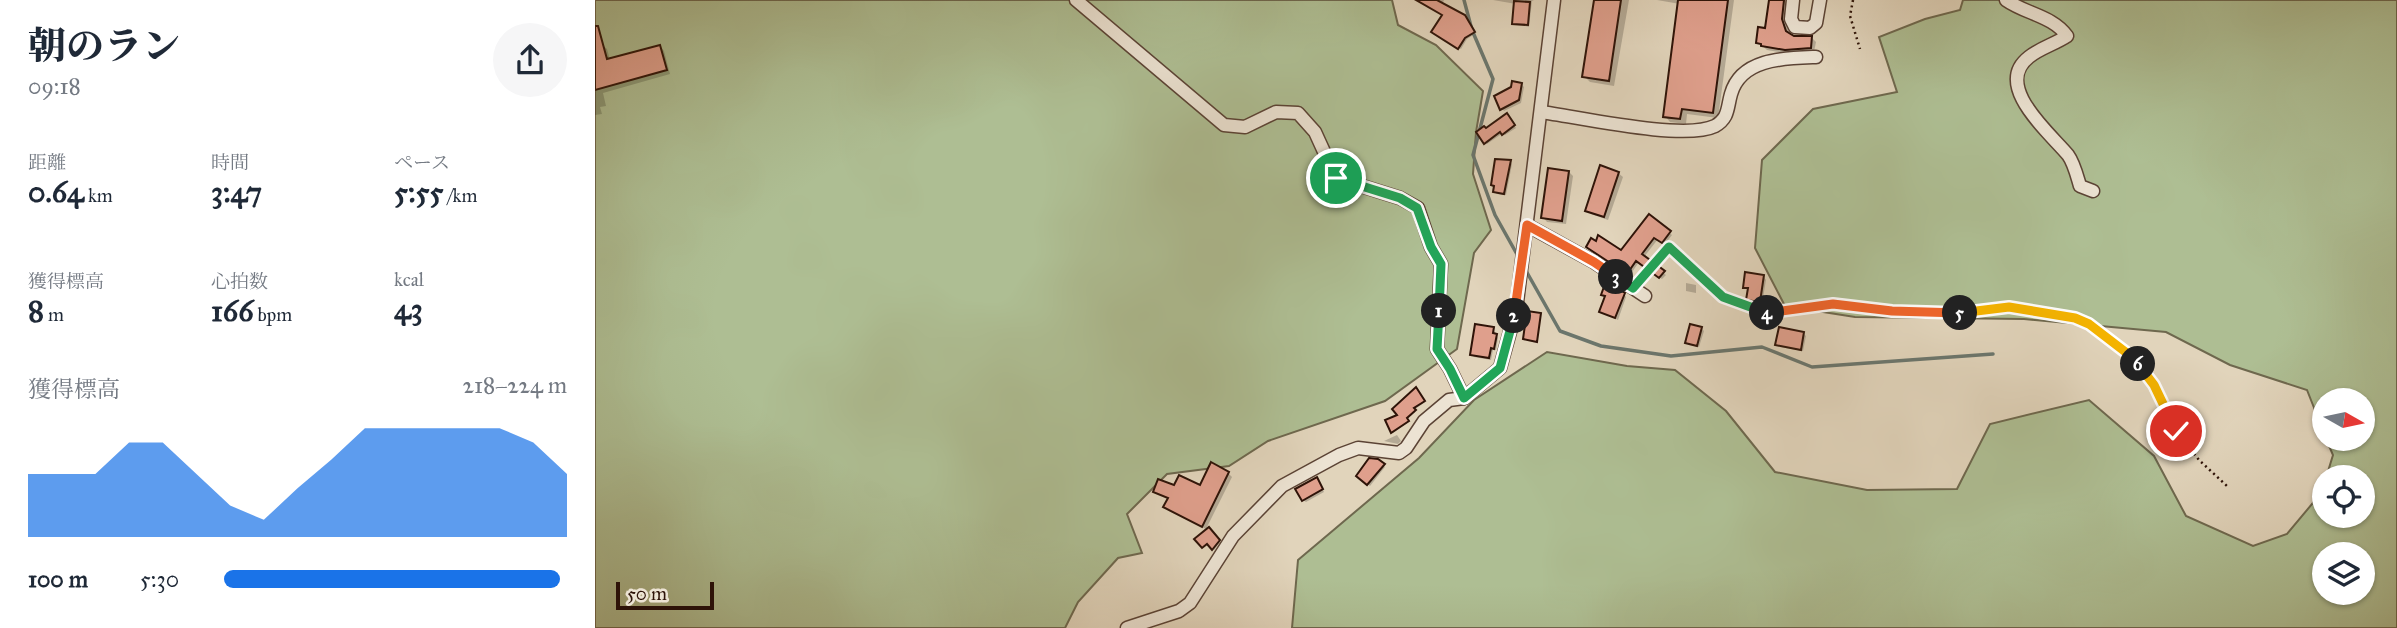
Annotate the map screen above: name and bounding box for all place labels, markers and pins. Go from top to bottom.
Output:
pin [1306,148,1366,208]
pin: 3 [1599,260,1633,294]
pin: 1 [1421,294,1457,328]
pin: 4 [1749,296,1785,330]
pin: 5 [1943,296,1977,330]
pin: 2 [1497,298,1531,334]
pin: 6 [2121,346,2155,382]
pin [2146,401,2206,461]

